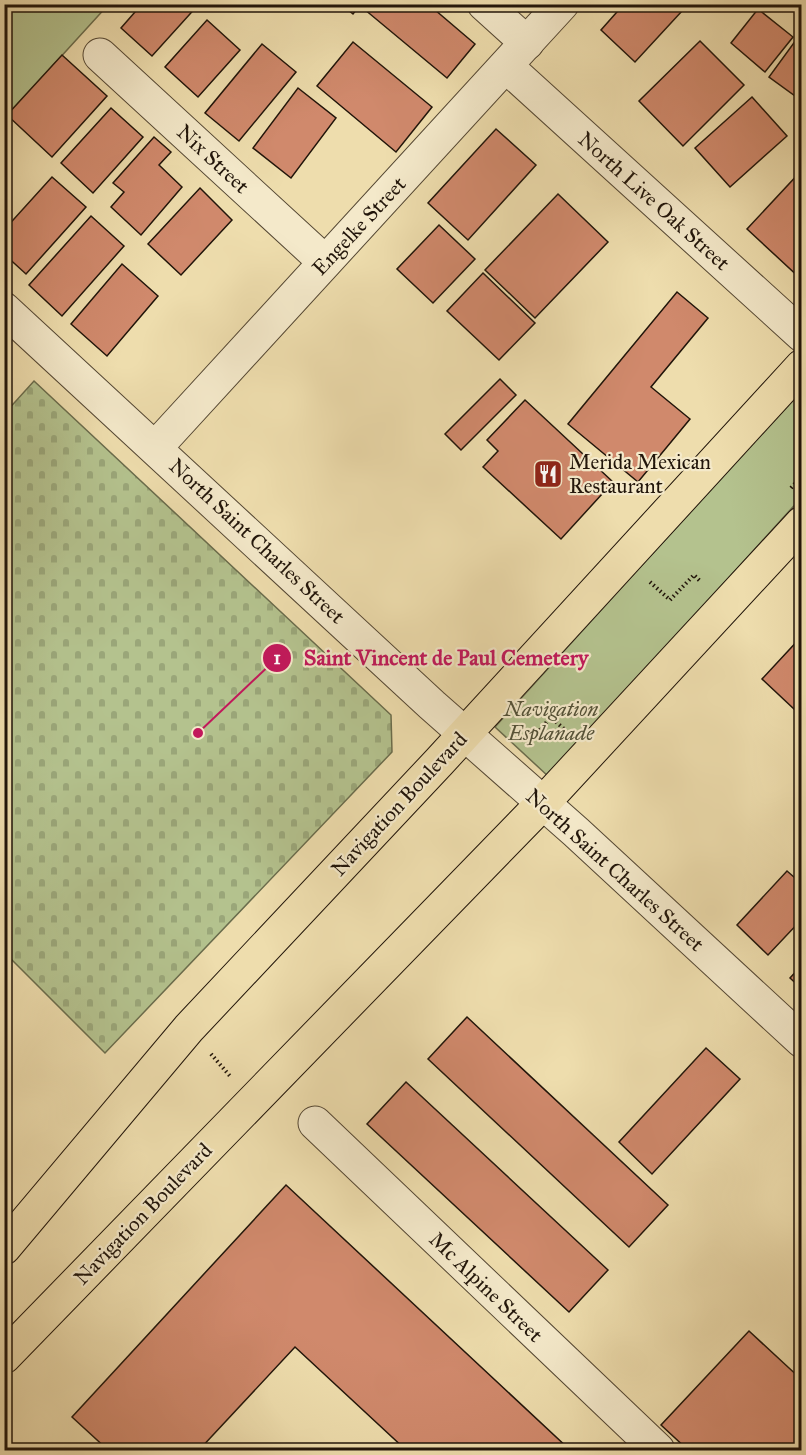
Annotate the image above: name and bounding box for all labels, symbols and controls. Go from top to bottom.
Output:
street label: Nix Street [171,119,255,199]
street label: North Live Oak Street [573,126,736,276]
street label: Engelke Street [307,171,412,281]
place label: Merida Mexican Restaurant [569,449,711,499]
street label: North Saint Charles Street [164,453,351,630]
restaurant icon: Merida Mexican Restaurant [532,458,564,490]
callout: Saint Vincent de Paul Cemetery [262,638,600,678]
text: Saint Vincent de Paul Cemetery [304,644,590,671]
text: 1 [273,647,281,669]
park label: Navigation Esplanade [503,696,598,746]
street label: Navigation Boulevard [326,726,473,881]
street label: North Saint Charles Street [521,783,710,957]
street label: Navigation Boulevard [68,1137,218,1291]
street label: Mc Alpine Street [424,1226,549,1348]

